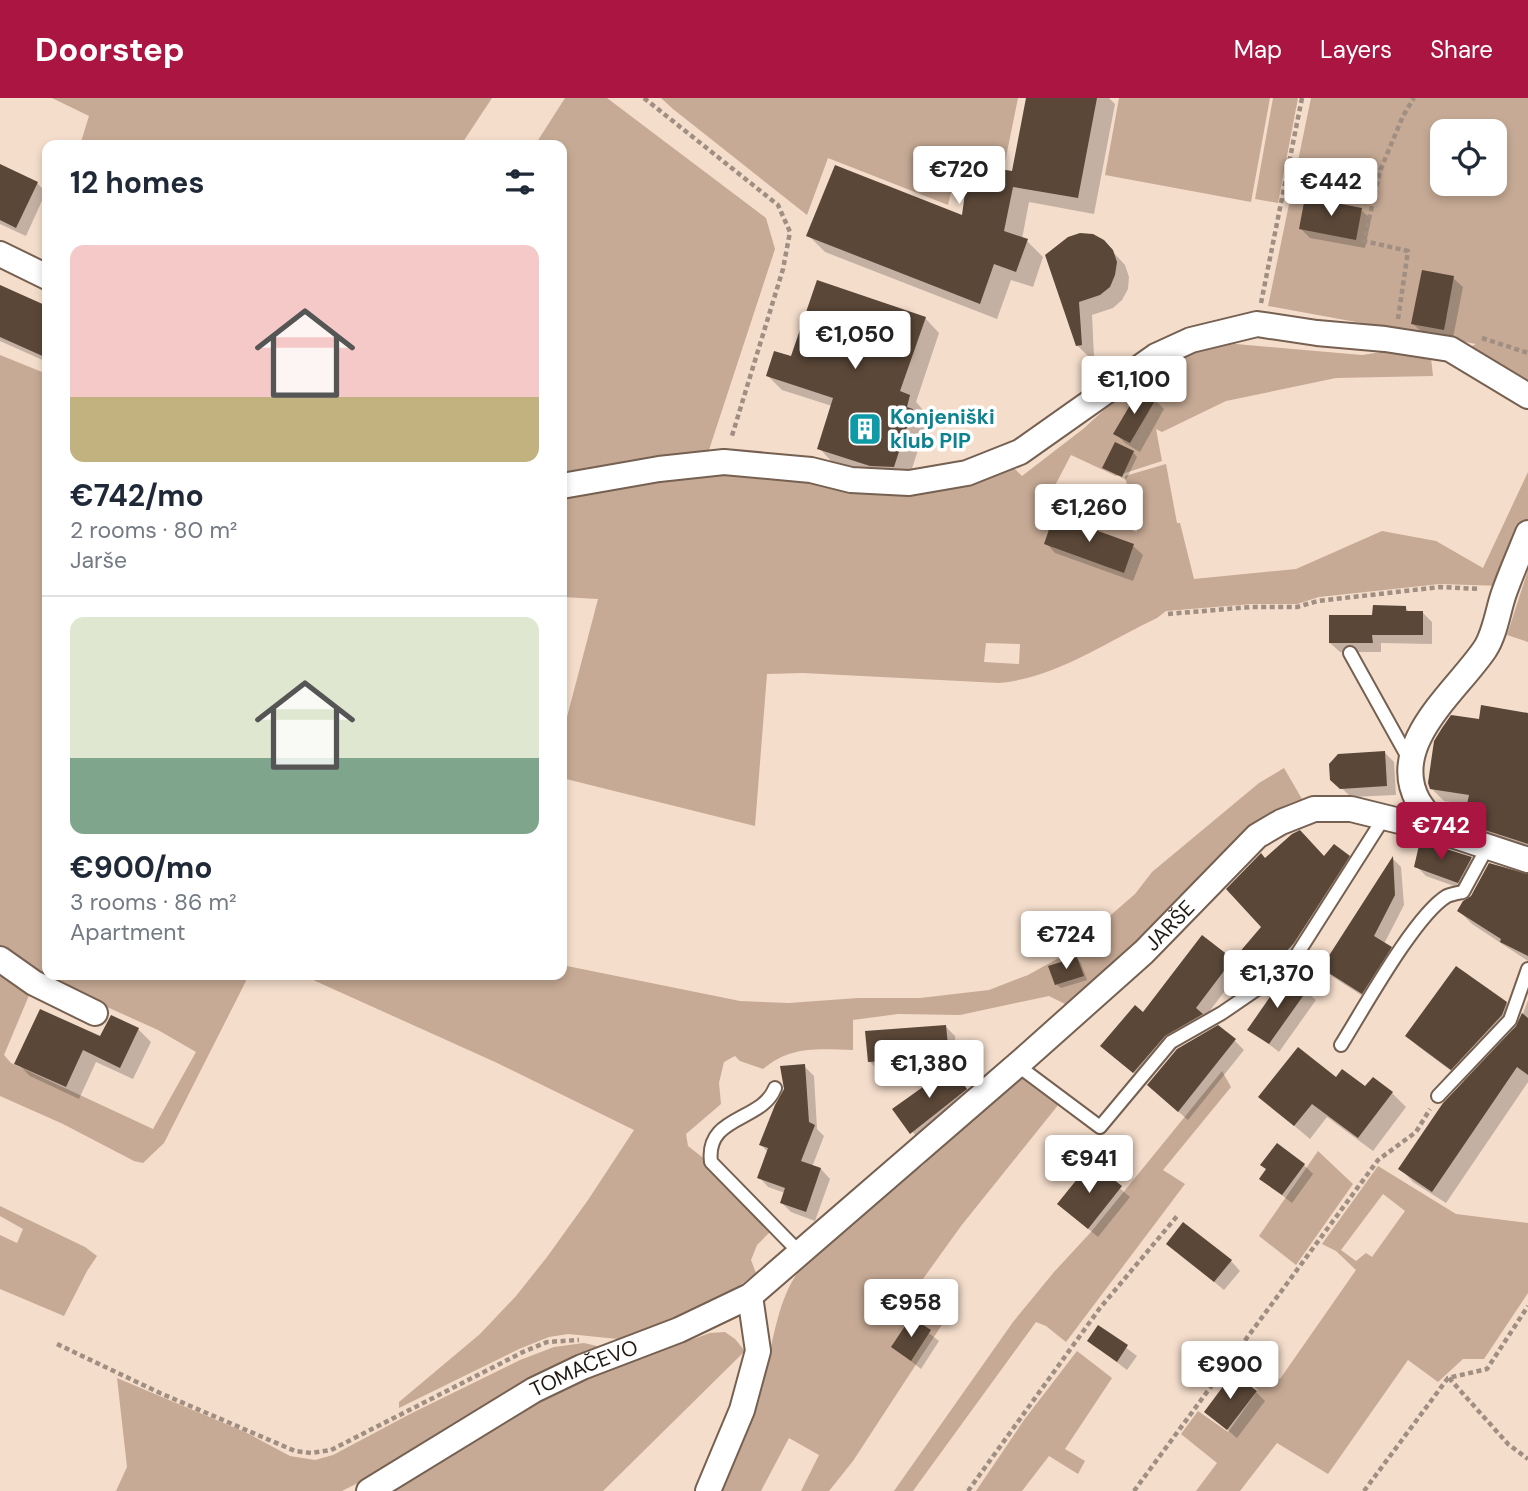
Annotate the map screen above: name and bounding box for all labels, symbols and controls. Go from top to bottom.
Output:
text: Doorstep [35,28,185,71]
text: Map [1234,34,1282,65]
text: Layers [1320,34,1392,65]
text: Share [1430,34,1493,65]
map controls [1430,119,1507,196]
button: locate [1430,119,1507,196]
pin: €720 [918,146,1000,206]
text: €720 [929,154,989,184]
pin: €442 [1290,158,1372,218]
text: 12 homes [70,163,204,202]
icon: filters [501,163,539,201]
text: €442 [1300,166,1362,196]
icon: home [242,290,368,416]
pin: €1,050 [798,312,912,371]
text: €1,050 [816,319,894,349]
pin: €1,100 [1077,356,1191,416]
text: €1,100 [1098,364,1170,394]
place label: Konjeniški klub PIP [890,403,995,455]
building icon: Konjeniški klub PIP [846,410,884,448]
text: €742/mo [70,476,204,515]
pin: €1,260 [1032,484,1146,544]
text: €1,260 [1051,492,1127,522]
text: 2 rooms · 80 m² [70,515,237,545]
text: Jarše [70,545,127,575]
icon: home [242,662,368,788]
pin: €742 [1400,802,1482,862]
text: €742 [1412,810,1470,840]
text: €900/mo [70,848,213,887]
text: 3 rooms · 86 m² [70,887,237,917]
street label: JARŠE [1139,894,1201,957]
pin: €724 [1025,912,1107,971]
text: Apartment [70,917,185,947]
text: €724 [1037,919,1095,949]
pin: €1,370 [1220,950,1334,1010]
text: €1,370 [1240,958,1314,988]
pin: €1,380 [872,1040,986,1100]
text: €1,380 [891,1048,967,1078]
pin: €941 [1048,1136,1130,1195]
text: €941 [1061,1143,1117,1173]
pin: €958 [870,1280,952,1339]
text: €958 [880,1287,942,1317]
street label: TOMAČEVO [525,1333,642,1404]
pin: €900 [1189,1342,1271,1401]
text: €900 [1197,1349,1263,1379]

